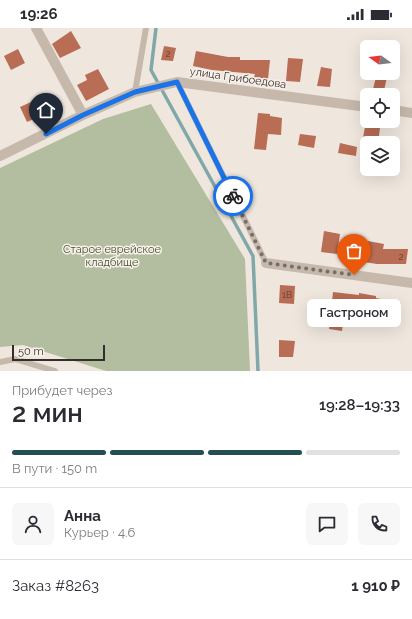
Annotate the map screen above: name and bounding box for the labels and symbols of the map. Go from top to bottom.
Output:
north arrow [360,40,400,80]
house number: 2 [166,49,171,59]
street label: улица Грибоедова [189,65,287,91]
pin [29,93,63,134]
courier [213,176,253,216]
pin [337,234,371,275]
park label: Старое еврейское кладбище [63,243,162,269]
house number: 2 [399,252,404,262]
house number: 1В [282,290,292,300]
callout: Гастроном [307,299,401,327]
scale bar [12,343,105,362]

